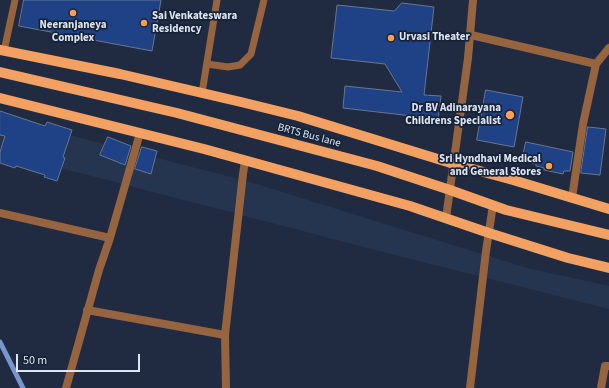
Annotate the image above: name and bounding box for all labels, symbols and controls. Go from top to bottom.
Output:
marker: Neeranjaneya Complex [68,8,78,18]
place label: Sai Venkateswara Residency [152,10,237,36]
marker: Sai Venkateswara Residency [139,18,149,28]
place label: Neeranjaneya Complex [40,19,106,45]
place label: Urvasi Theater [399,31,470,45]
marker: Urvasi Theater [386,33,396,43]
place label: Dr BV Adinarayana Childrens Specialist [405,102,501,128]
marker: Dr BV Adinarayana Childrens Specialist [504,109,516,121]
street label: BRTS Bus lane [276,121,342,151]
place label: Sri Hyndhavi Medical and General Stores [439,153,541,179]
marker: Sri Hyndhavi Medical and General Stores [544,161,554,171]
scale bar [18,346,142,372]
text: 50 m [23,352,47,369]

